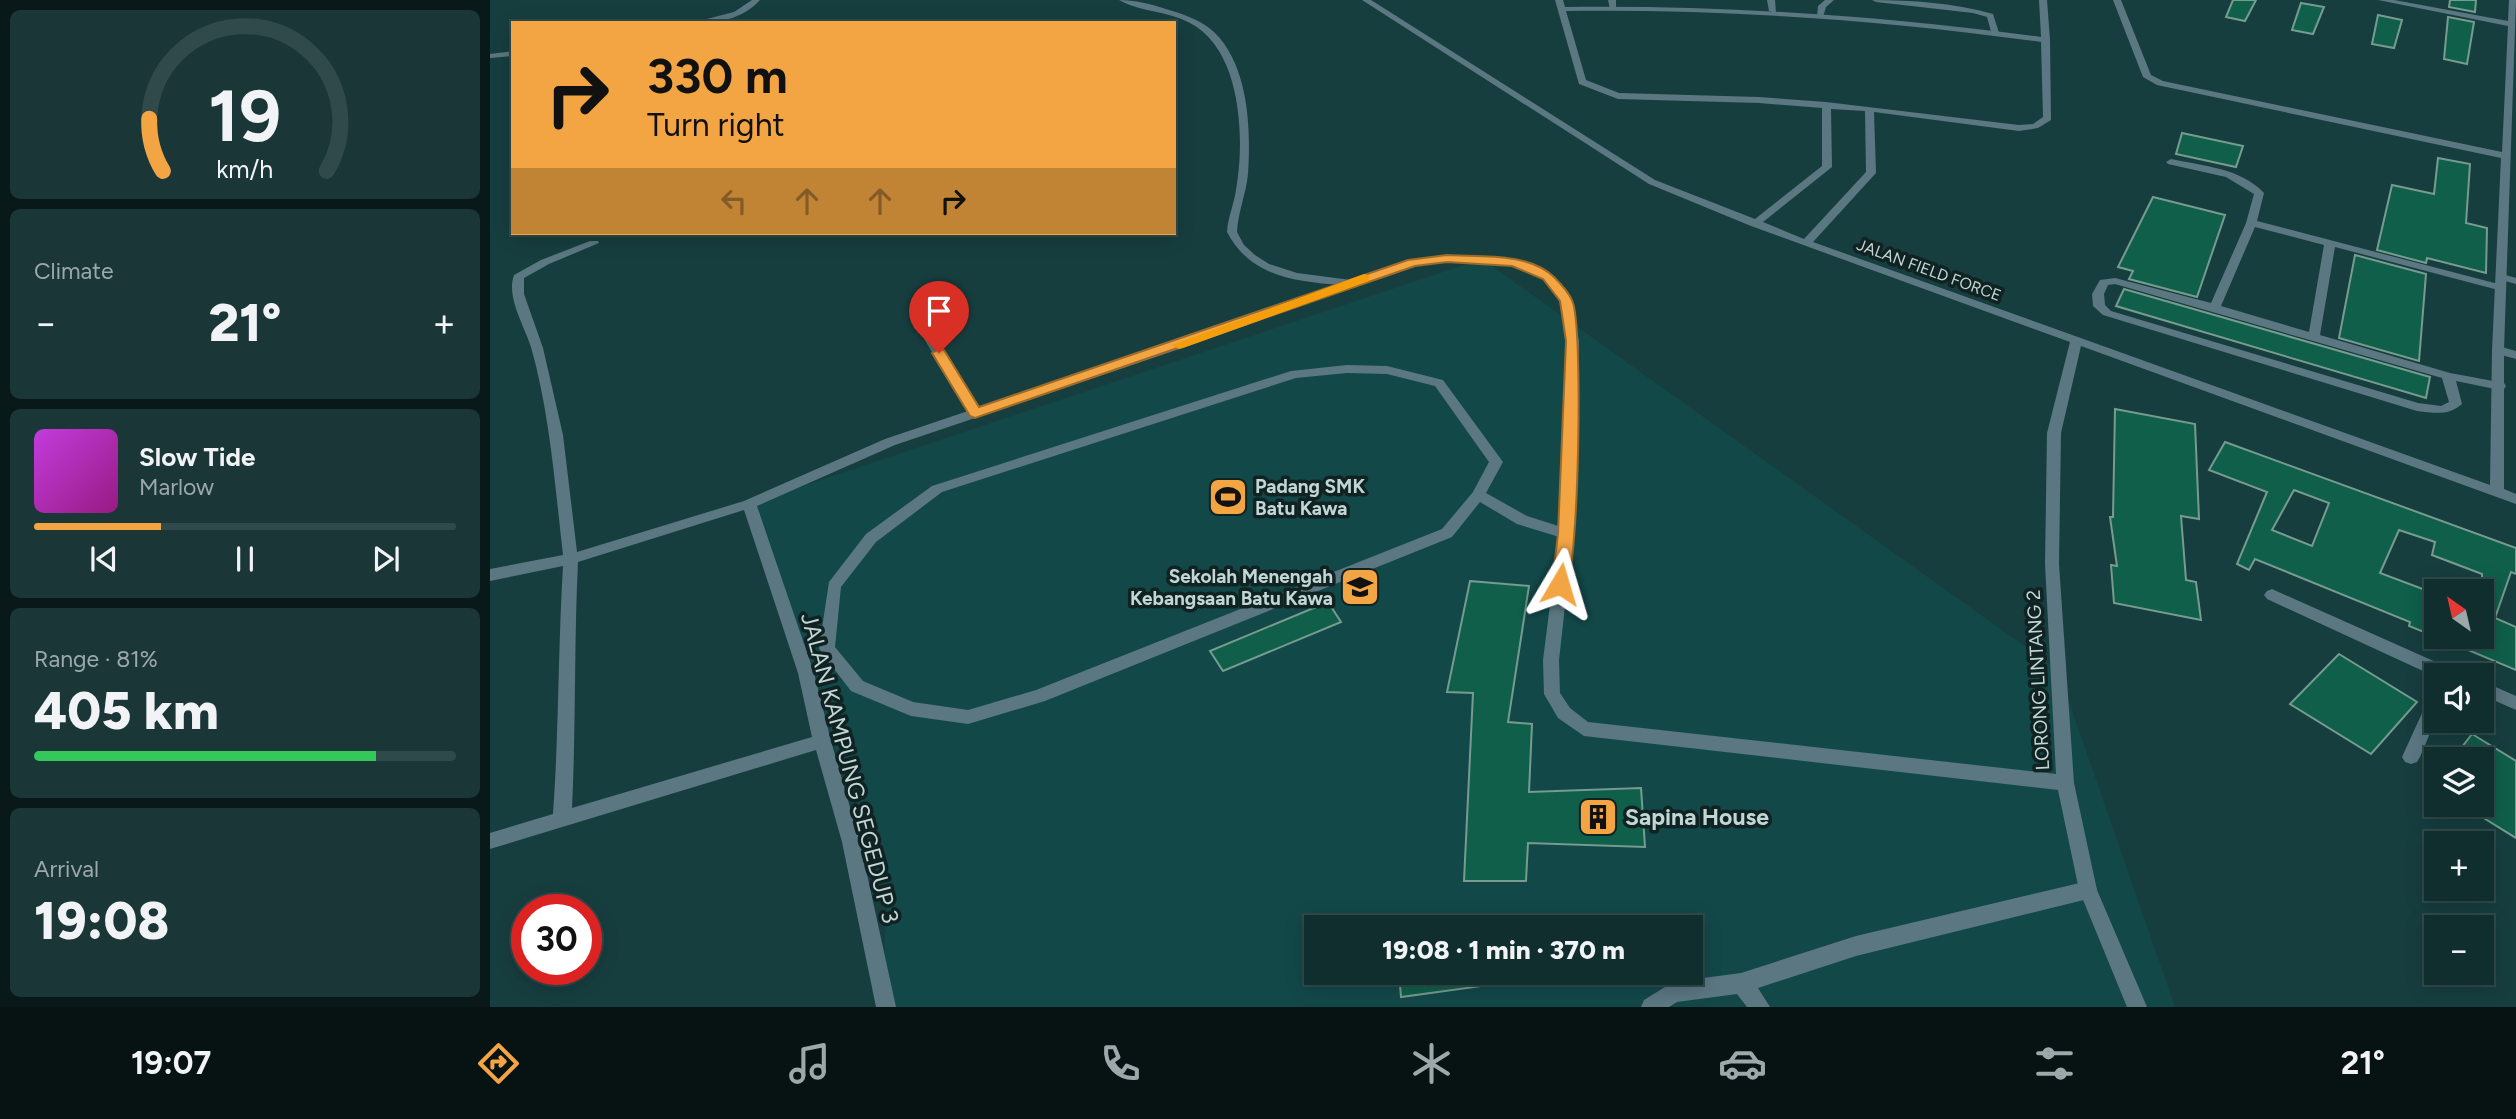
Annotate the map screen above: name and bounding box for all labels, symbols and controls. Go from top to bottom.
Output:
text: 330 m [647,46,788,105]
icon: right [532,49,623,140]
text: 19 [209,72,281,159]
text: Turn right [647,106,785,144]
text: km/h [216,154,274,184]
icon: left [715,182,753,220]
icon: ahead [788,182,826,220]
icon: ahead [861,182,899,220]
icon: right [934,182,972,220]
street label: JALAN FIELD FORCE [1854,235,2004,305]
text: Climate [34,257,113,285]
pin [909,281,969,353]
text: 21° [209,292,281,354]
icon: arrive [920,292,958,330]
text: − [34,300,58,346]
text: + [432,300,456,346]
text: Slow Tide [139,441,255,473]
text: Marlow [139,473,214,501]
place label: Padang SMK Batu Kawa [1255,475,1365,520]
sports icon: Padang SMK Batu Kawa [1207,476,1249,518]
icon: previous [85,540,123,578]
icon: pause [226,540,264,578]
icon: next [367,540,405,578]
position arrow [1523,547,1597,621]
place label: Sekolah Menengah Kebangsaan Batu Kawa [1130,565,1333,610]
school or university icon: Sekolah Menengah Kebangsaan Batu Kawa [1339,566,1381,608]
north arrow [2424,579,2494,649]
map controls [2424,579,2494,985]
street label: LORONG LINTANG 2 [2022,589,2054,771]
street label: JALAN KAMPUNG SEGEDUP 3 [795,610,905,926]
text: Range · 81% [34,645,158,673]
button: sound [2424,663,2494,733]
text: 405 km [34,680,219,742]
button: layers [2424,747,2494,817]
building icon: Sapina House [1577,796,1619,838]
place label: Sapina House [1625,803,1769,831]
button: + [2424,831,2494,901]
text: Arrival [34,855,99,883]
text: 19:08 [34,890,169,952]
speed limit sign: 30 [511,894,602,985]
button: − [2424,915,2494,985]
text: 19:08 · 1 min · 370 m [1382,934,1625,966]
icon: directions [474,1039,523,1088]
icon: music [785,1039,834,1088]
icon: phone [1096,1039,1145,1088]
icon: climate [1407,1039,1456,1088]
icon: car [1718,1039,1767,1088]
icon: filters [2030,1039,2079,1088]
text: 19:07 [131,1044,211,1082]
text: 21° [2341,1044,2385,1082]

